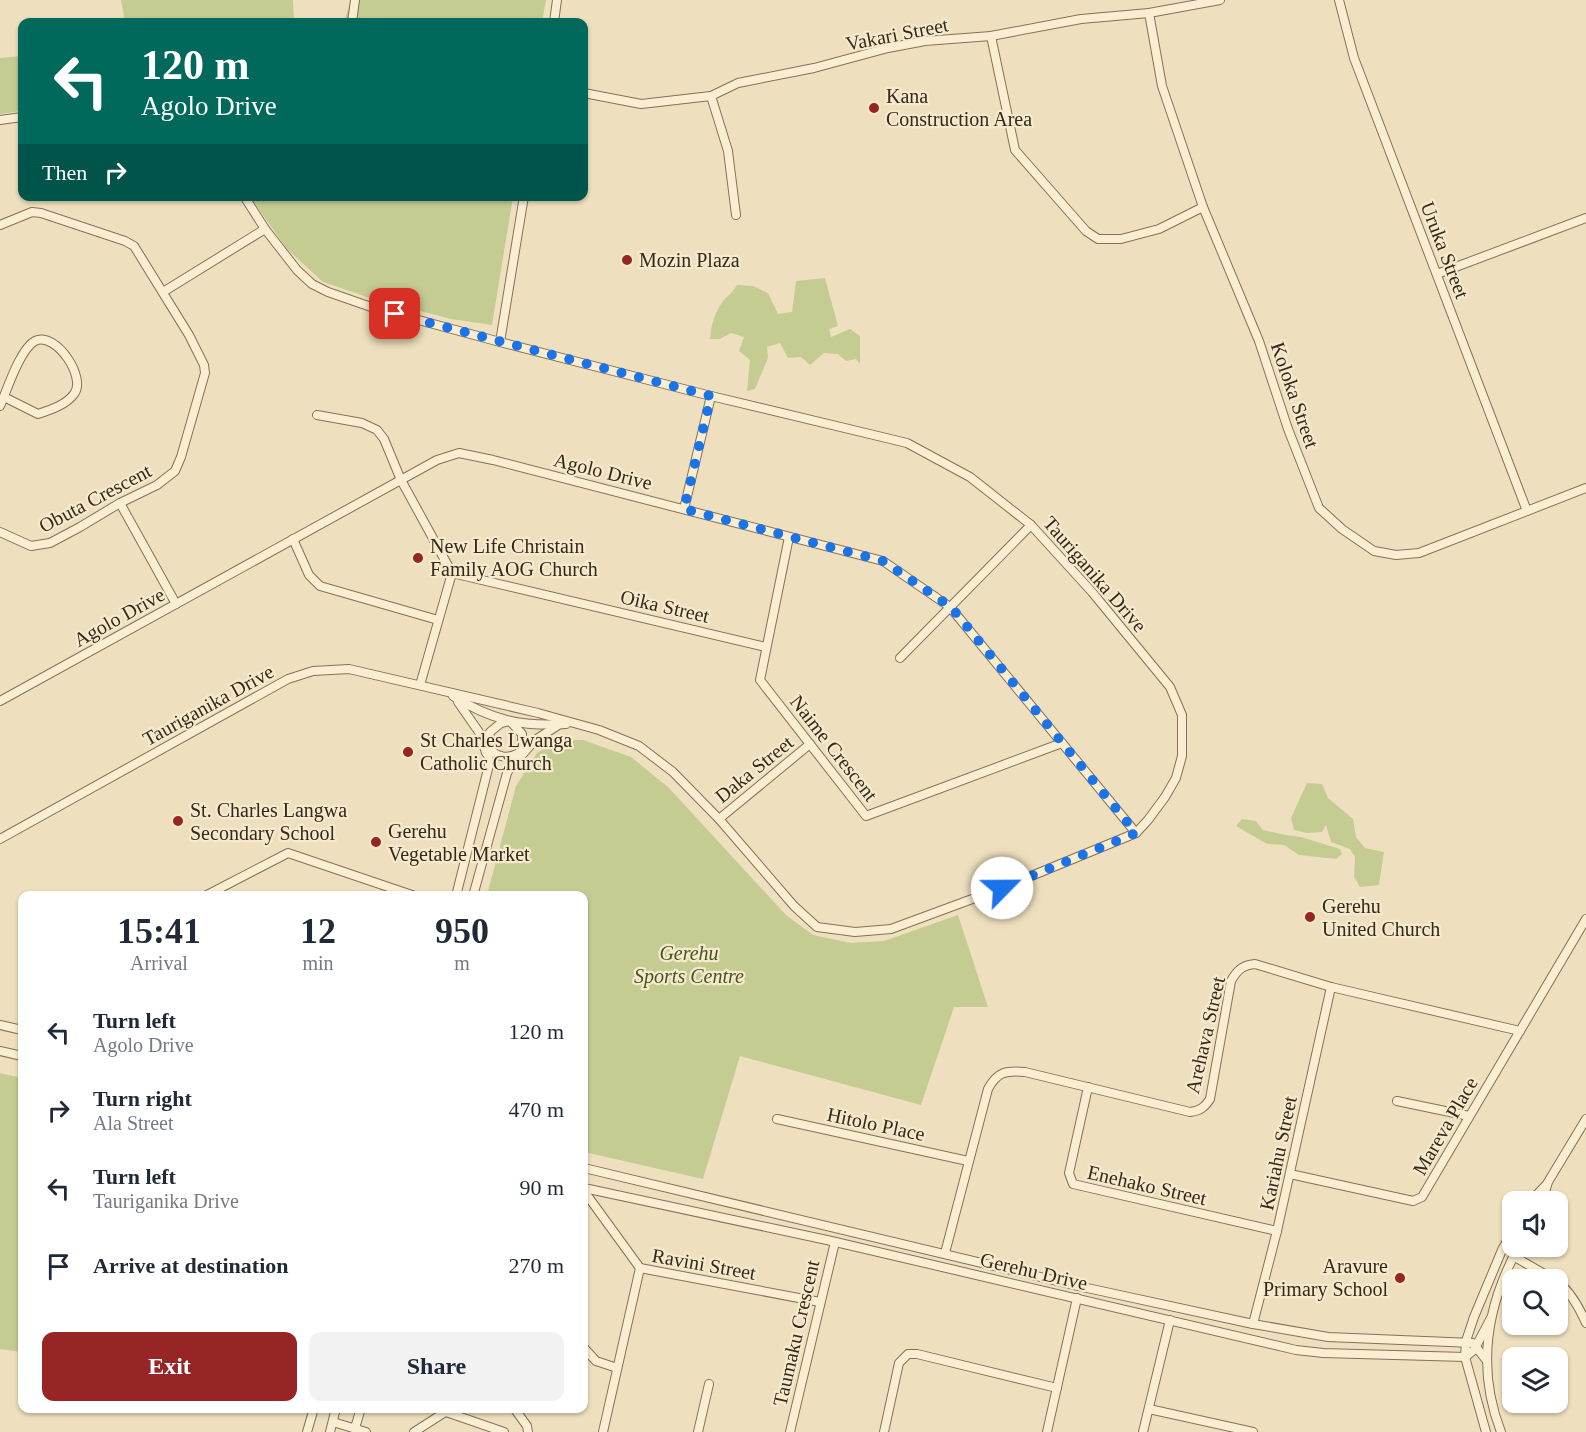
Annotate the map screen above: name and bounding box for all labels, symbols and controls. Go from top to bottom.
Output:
street label: Vakari Street [844,13,950,55]
icon: left [42,42,120,120]
text: 120 m [141,42,250,88]
place label: Kana Construction Area [886,85,1032,130]
text: Agolo Drive [141,91,277,121]
marker: Kana Construction Area [867,101,881,115]
icon: right [99,156,132,189]
text: Then [42,160,87,185]
street label: Uruka Street [1417,199,1474,302]
place label: Mozin Plaza [639,249,740,271]
marker: Mozin Plaza [620,253,634,267]
pin [369,288,420,339]
icon: arrive [378,297,411,330]
street label: Koloka Street [1267,339,1324,451]
street label: Agolo Drive [551,448,655,495]
street label: Obuta Crescent [35,459,155,537]
street label: Tauriganika Drive [1038,512,1151,637]
place label: New Life Christain Family AOG Church [430,535,598,581]
marker: New Life Christain Family AOG Church [411,551,425,565]
street label: Agolo Drive [70,583,169,652]
street label: Oika Street [618,585,712,627]
street label: Tauriganika Drive [139,660,278,751]
street label: Naime Crescent [786,691,882,806]
place label: St Charles Lwanga Catholic Church [420,729,572,774]
street label: Daka Street [711,731,798,807]
marker: St Charles Lwanga Catholic Church [401,745,415,759]
place label: St. Charles Langwa Secondary School [190,799,347,845]
marker: St. Charles Langwa Secondary School [171,814,185,828]
place label: Gerehu Vegetable Market [388,820,530,866]
marker: Gerehu Vegetable Market [369,835,383,849]
position arrow [970,856,1034,920]
place label: Gerehu United Church [1322,895,1440,940]
marker: Gerehu United Church [1303,910,1317,924]
text: 15:41 [117,911,201,951]
text: 12 [300,911,336,951]
text: 950 [435,911,489,951]
park label: Gerehu Sports Centre [634,942,744,988]
text: Arrival [130,952,188,974]
text: min [302,952,334,974]
text: m [454,952,470,974]
street label: Arehava Street [1181,974,1229,1096]
text: Turn left [93,1008,176,1033]
icon: left [42,1016,75,1049]
text: 120 m [508,1019,564,1044]
text: Agolo Drive [93,1034,194,1056]
street label: Mareva Place [1408,1073,1482,1179]
text: Turn right [93,1086,192,1111]
icon: right [42,1094,75,1127]
street label: Kariahu Street [1255,1094,1301,1212]
text: 470 m [508,1097,564,1122]
street label: Hitolo Place [825,1103,927,1145]
text: Ala Street [93,1112,174,1134]
street label: Enehako Street [1085,1161,1209,1209]
text: Turn left [93,1164,176,1189]
icon: left [42,1172,75,1205]
text: 90 m [519,1175,564,1200]
text: Tauriganika Drive [93,1190,239,1212]
map controls [1502,1191,1568,1413]
button: sound [1502,1191,1568,1257]
street label: Ravini Street [650,1244,758,1284]
street label: Gerehu Drive [978,1248,1090,1294]
icon: arrive [42,1250,75,1283]
text: Arrive at destination [93,1253,289,1278]
text: 270 m [508,1253,564,1278]
place label: Aravure Primary School [1263,1255,1388,1301]
street label: Taumaku Crescent [769,1257,824,1408]
button: search [1502,1269,1568,1335]
marker: Aravure Primary School [1393,1271,1407,1285]
button: Exit [42,1332,297,1401]
button: Share [309,1332,564,1401]
button: layers [1502,1347,1568,1413]

